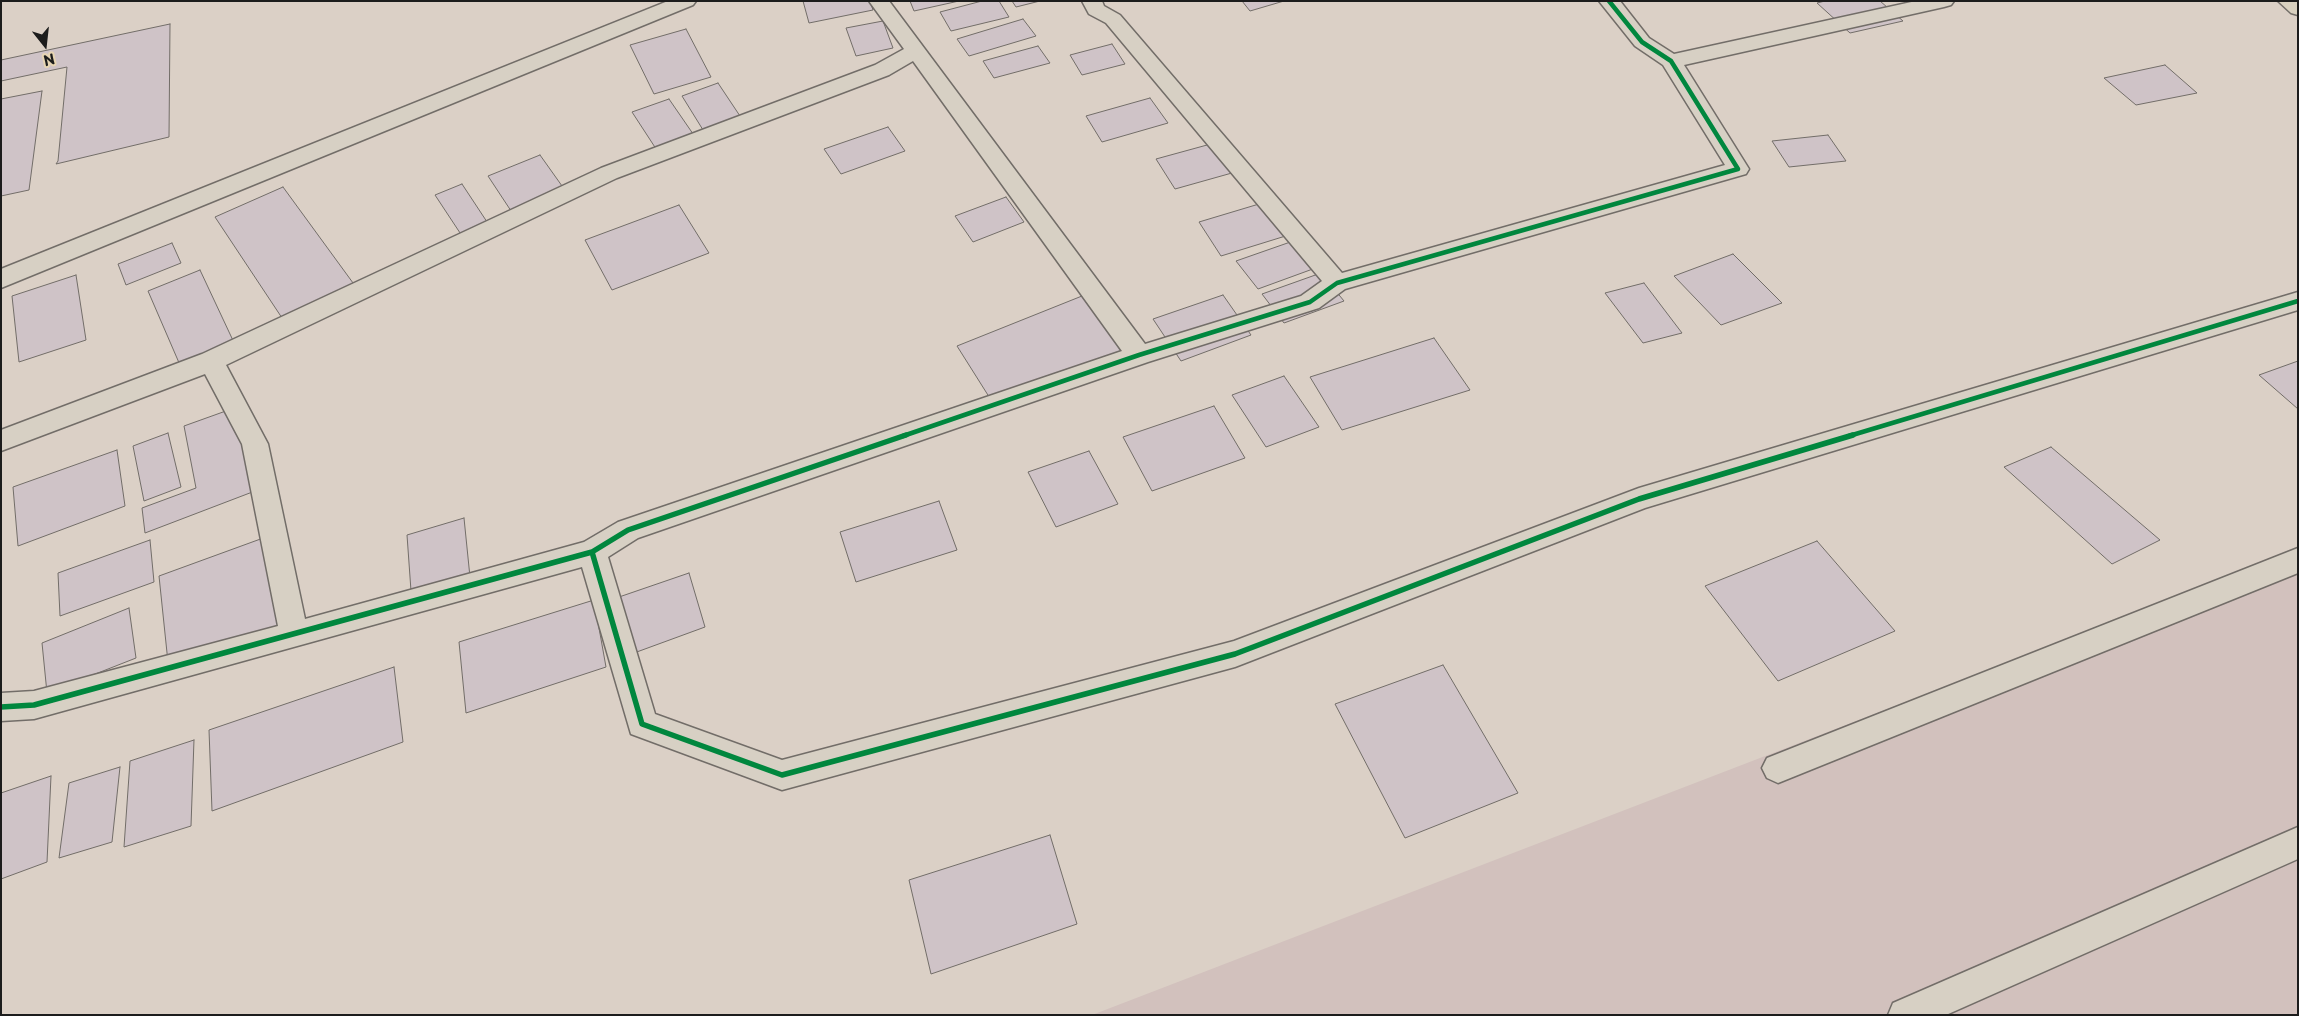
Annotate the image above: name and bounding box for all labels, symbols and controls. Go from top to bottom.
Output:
north arrow [20,20,70,70]
text: N [41,48,57,72]

